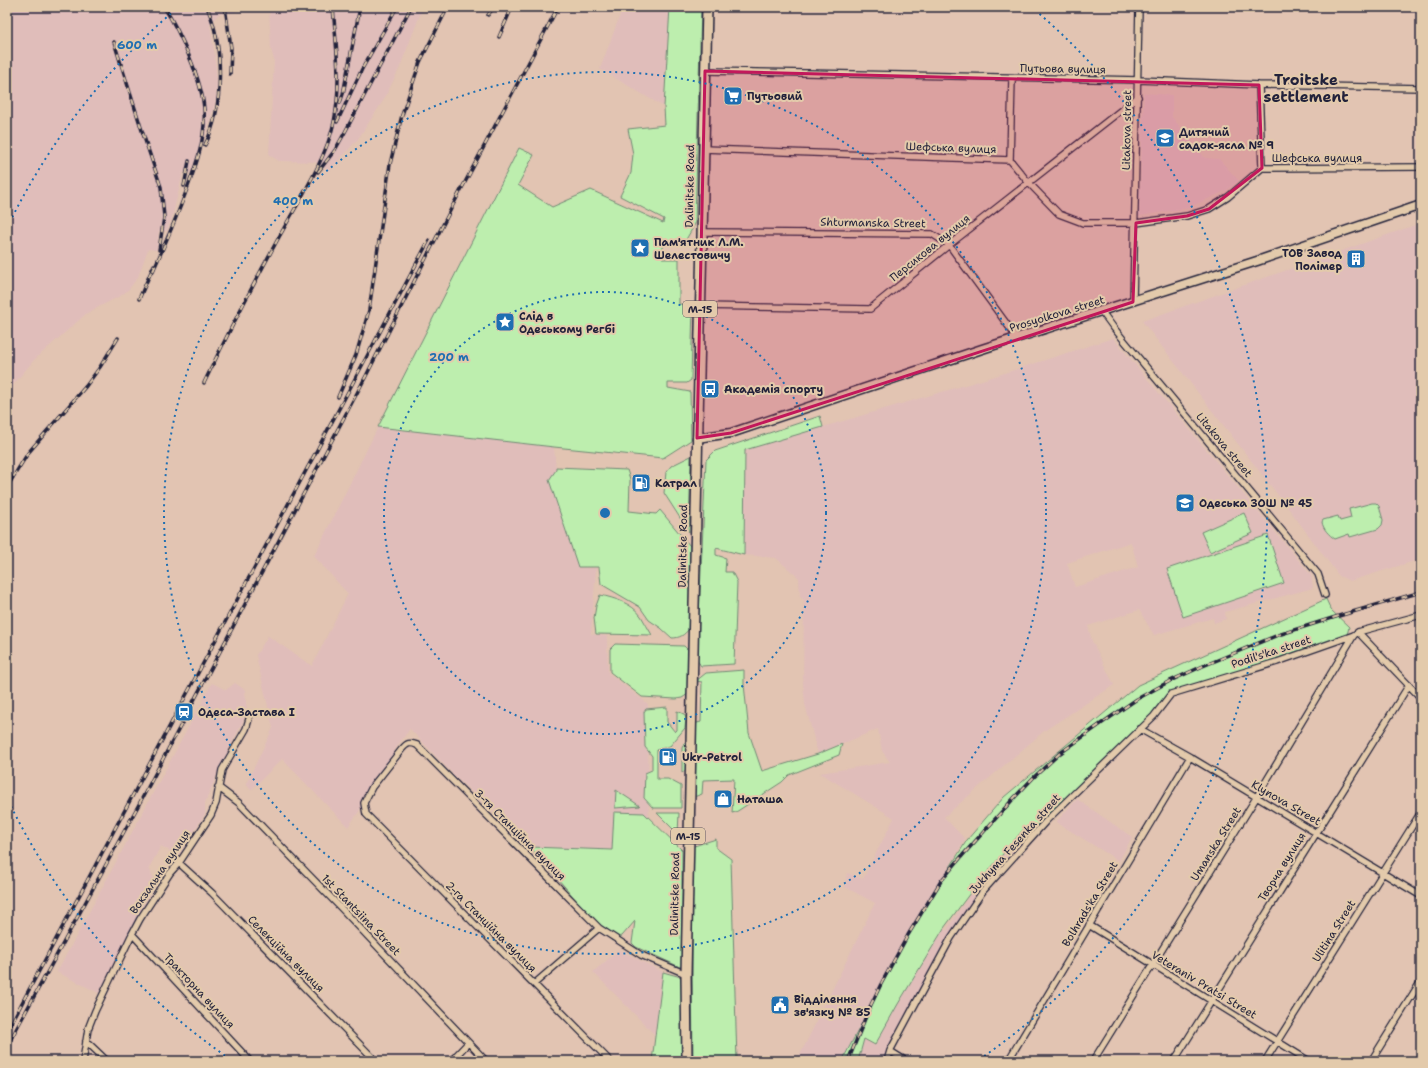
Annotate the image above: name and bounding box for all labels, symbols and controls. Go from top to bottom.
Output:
text: 600 m [117,37,157,53]
street label: Путьова вулиця [1020,61,1106,77]
district label: Troitske settlement [1264,70,1348,107]
supermarket icon: Путьовий [722,85,744,107]
place label: Путьовий [747,89,803,104]
street label: Litakova street [1119,90,1135,170]
place label: Дитячий садок-ясла № 9 [1179,125,1274,153]
school or university icon: Дитячий садок-ясла № 9 [1154,127,1176,149]
street label: Шефська вулиця [905,139,997,157]
street label: Dalinitske Road [682,144,698,228]
street label: Шефська вулиця [1272,151,1362,166]
text: 400 m [273,193,313,209]
street label: Персикова вулиця [887,211,973,285]
street label: Shturmanska Street [820,215,926,231]
place label: Пам'ятник Л.М. Шелестовичу [654,235,744,263]
place icon: Пам'ятник Л.М. Шелестовичу [629,237,651,259]
place label: ТОВ Завод Полімер [1282,246,1342,274]
building icon: ТОВ Завод Полімер [1345,248,1367,270]
street label: Prosyolkova street [1008,292,1107,336]
road number: М-15 [683,301,717,317]
place label: Слід в Одеському Регбі [519,309,615,337]
place icon: Слід в Одеському Регбі [494,311,516,333]
text: 200 m [429,349,469,365]
bus stop icon: Академія спорту [699,378,721,400]
place label: Академія спорту [724,382,823,397]
street label: Litakova street [1192,409,1256,481]
fuel station icon: Катрал [630,472,652,494]
place label: Катрал [655,476,697,491]
school or university icon: Одеська ЗОШ № 45 [1174,492,1196,514]
place label: Одеська ЗОШ № 45 [1199,496,1312,511]
street label: Dalinitske Road [675,504,691,588]
centre of rings [598,506,612,520]
street label: Podil's'ka street [1229,632,1313,672]
station icon: Одеса-Застава I [173,701,195,723]
place label: Одеса-Застава I [198,705,295,720]
fuel station icon: Ukr-Petrol [657,746,679,768]
place label: Ukr-Petrol [682,750,742,765]
street label: Klynova Street [1248,777,1324,829]
street label: 3-тя Станційна вулиця [471,786,569,884]
shop icon: Наташа [712,788,734,810]
street label: Jukhyma Fesenka street [966,791,1064,897]
place label: Наташа [737,792,784,807]
street label: Umanska Street [1187,804,1245,884]
street label: Вокзальна вулиця [126,827,194,917]
road number: М-15 [671,828,705,844]
street label: Творча вулиця [1255,830,1309,904]
street label: Dalinitske Road [667,852,683,936]
street label: Bolhrads'ka Street [1059,858,1122,950]
street label: 1st Stantsiina Street [318,871,404,959]
street label: 2-га Станційна вулиця [442,878,540,976]
street label: Ulitina Street [1309,897,1359,965]
street label: Селекційна вулиця [244,912,328,996]
street label: Veteraniv Pratsi Street [1148,948,1260,1023]
street label: Тракторна вулиця [160,950,238,1032]
place label: Відділення зв'язку № 85 [794,992,870,1020]
public building icon: Відділення зв'язку № 85 [769,994,791,1016]

